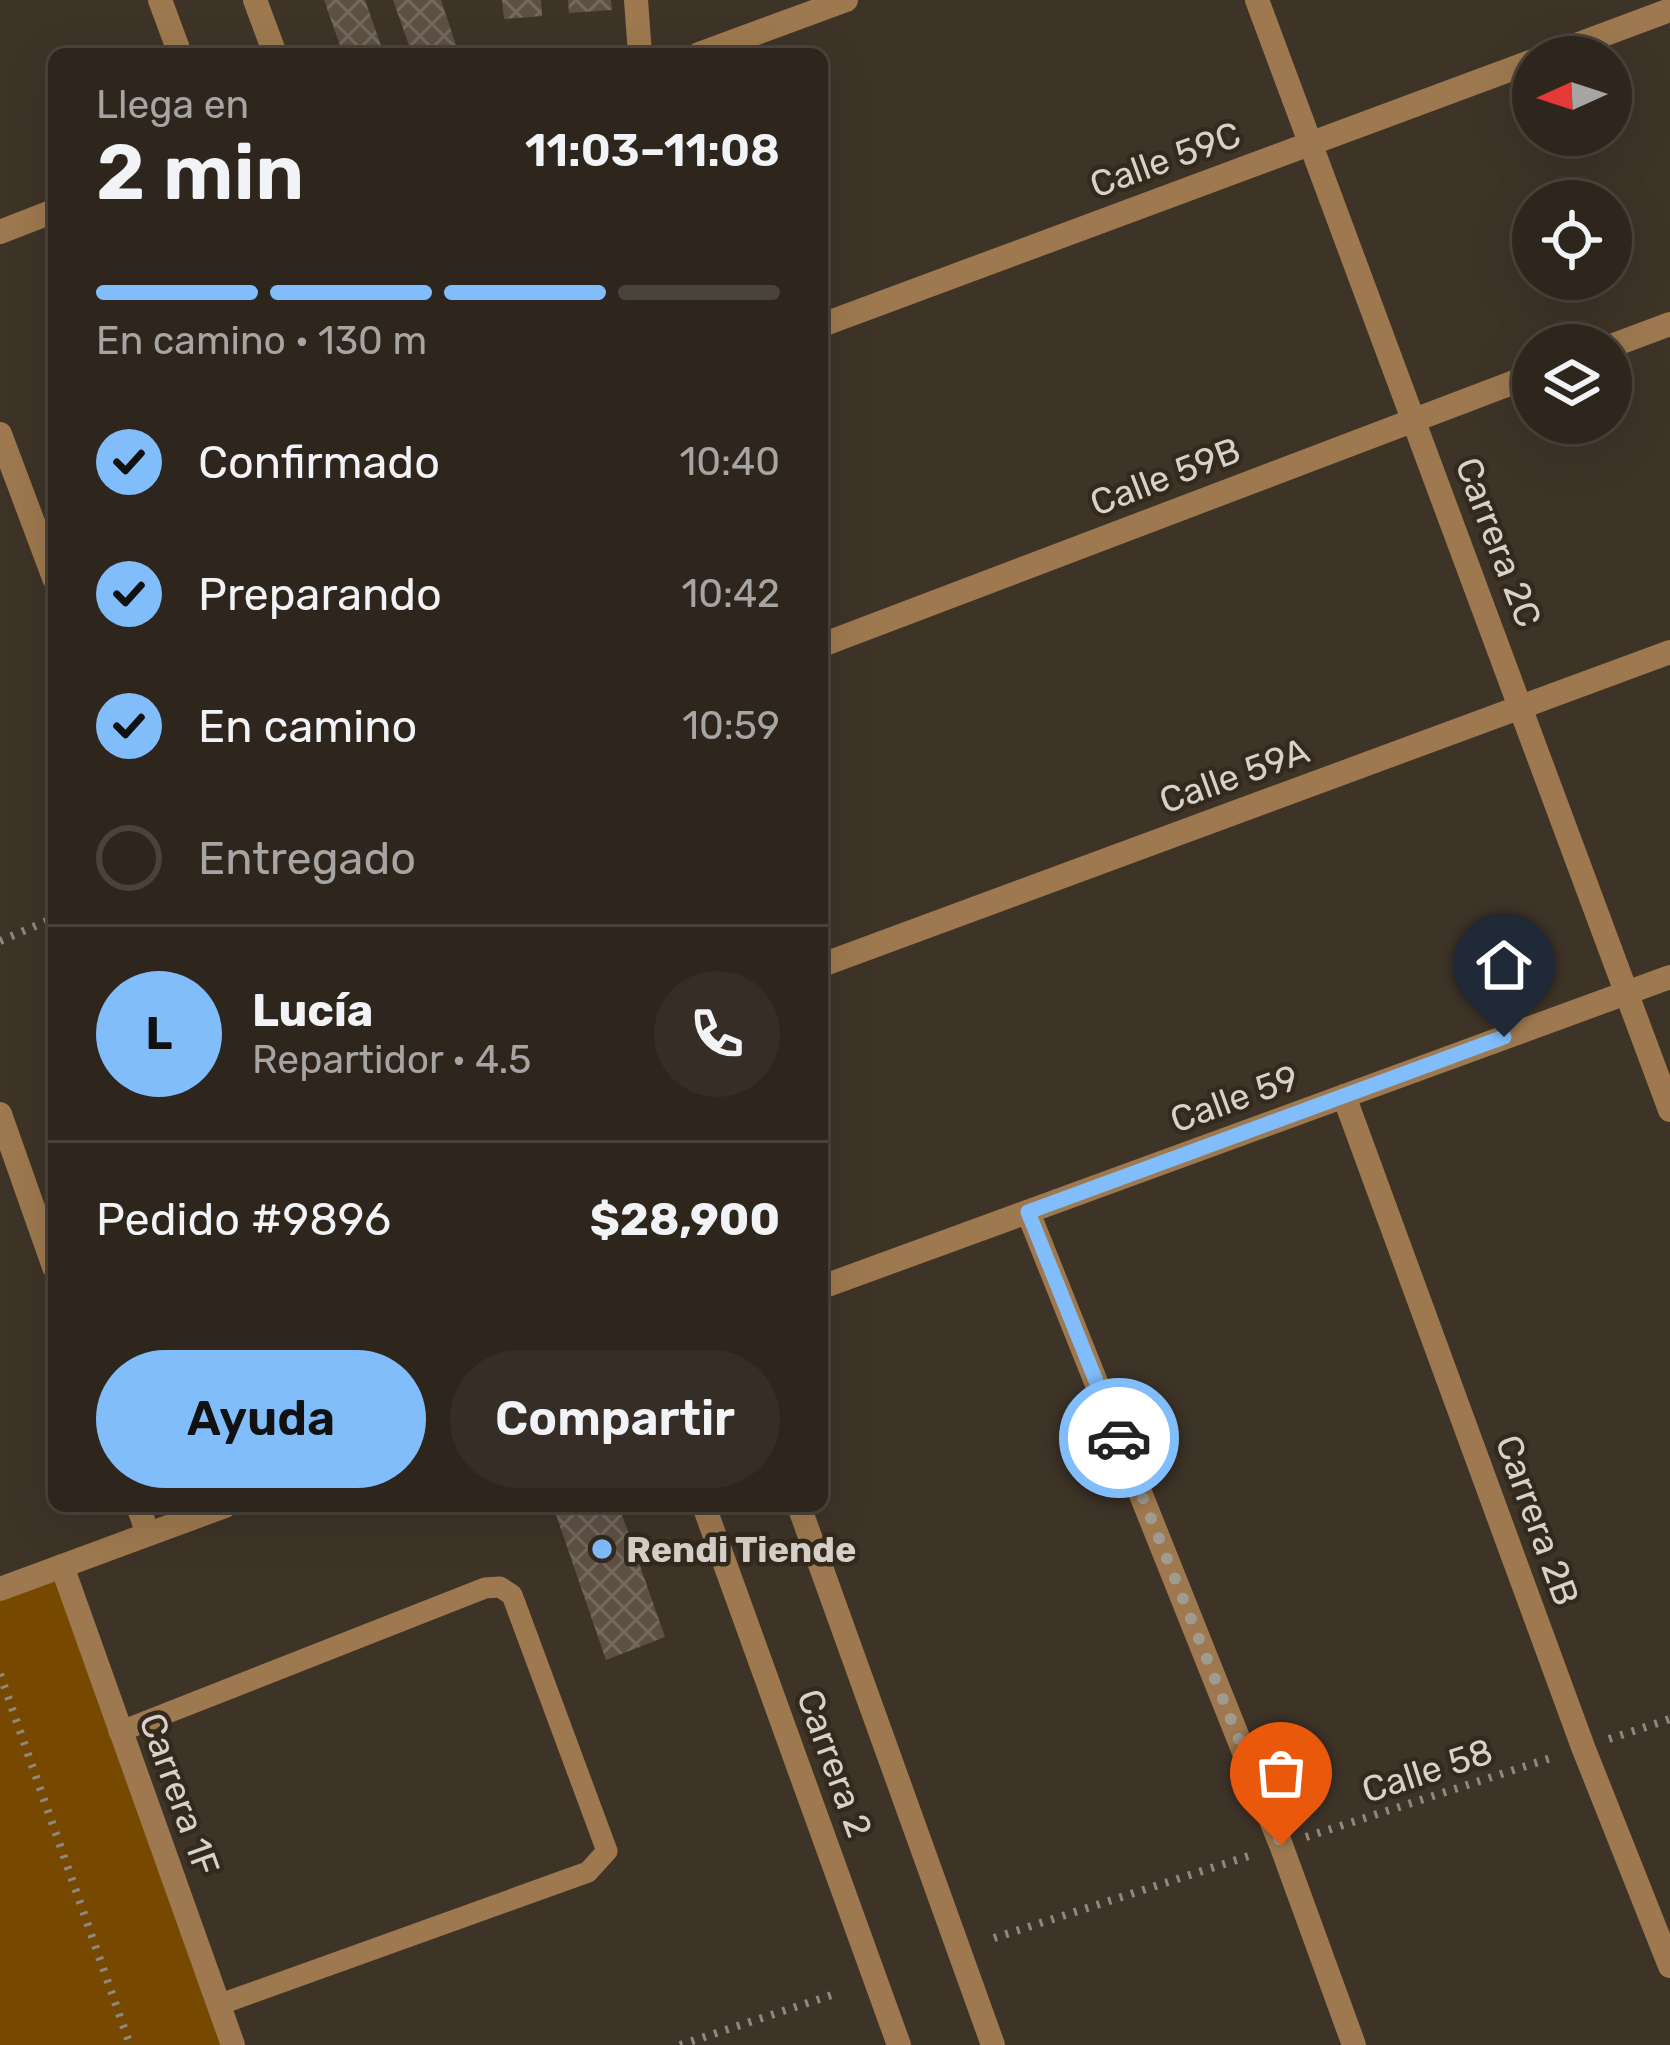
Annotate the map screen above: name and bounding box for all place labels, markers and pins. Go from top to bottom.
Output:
pin [1453,914,1555,1037]
place label: Rendi Tiende [626,1528,856,1571]
marker: Rendi Tiende [589,1536,615,1562]
pin [1230,1722,1332,1845]

